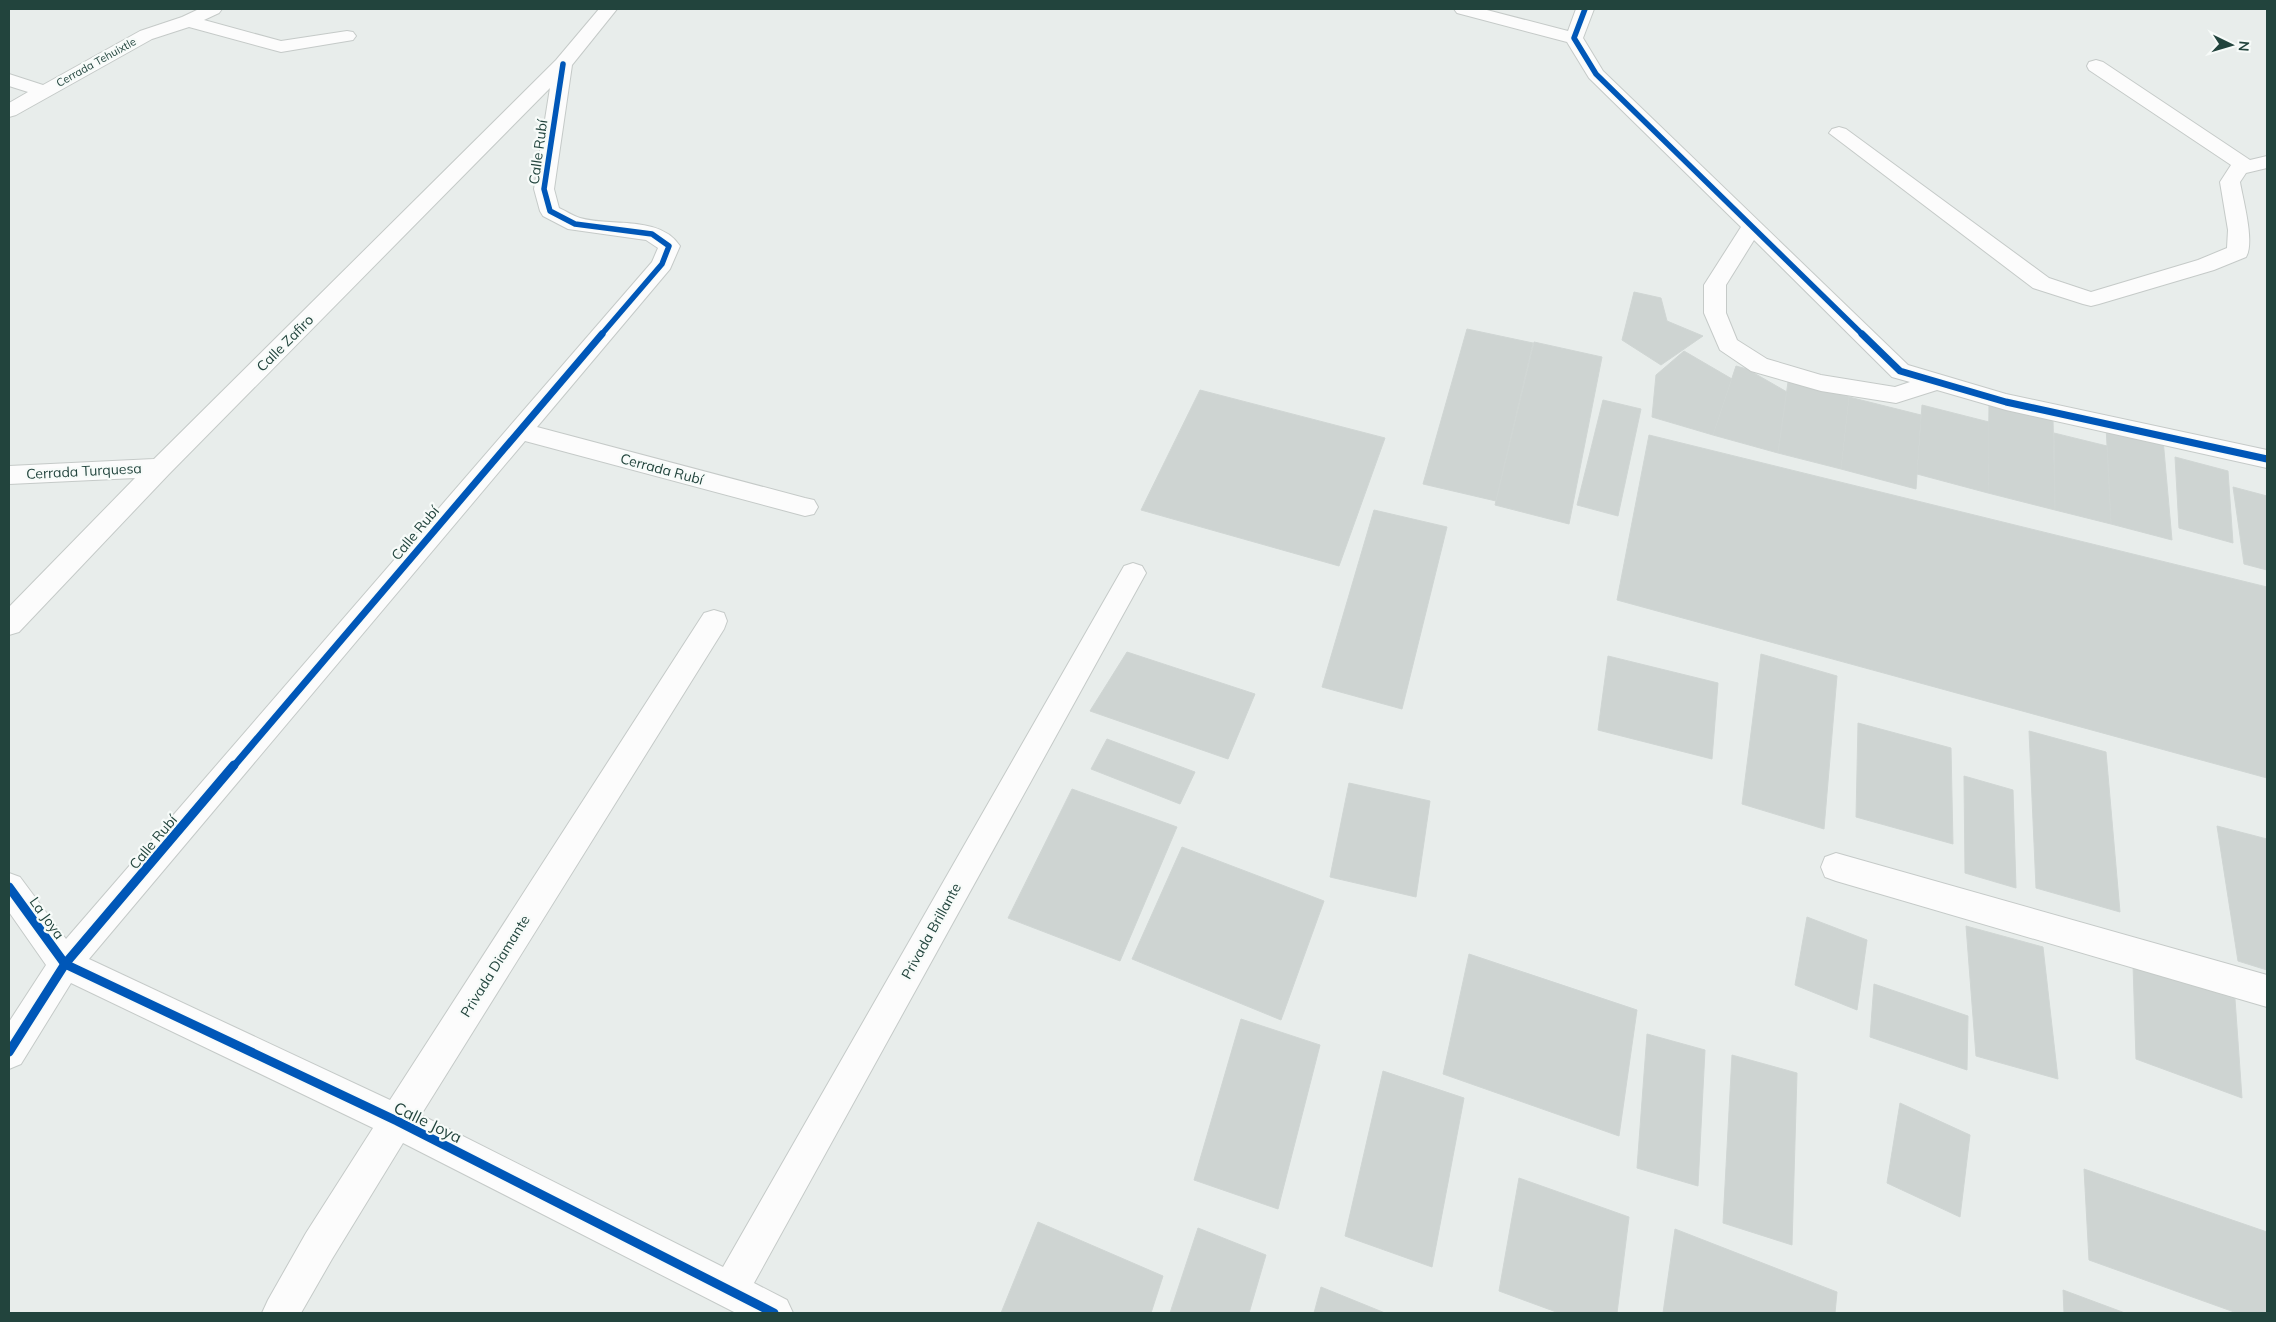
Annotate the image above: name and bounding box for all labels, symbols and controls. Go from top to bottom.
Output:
north arrow [2206,20,2256,70]
street label: Cerrada Tehuixtle [54,34,138,90]
text: N [2235,40,2253,52]
street label: Calle Rubí [525,118,552,186]
street label: Calle Zafiro [253,311,317,375]
street label: Cerrada Rubí [619,449,706,489]
street label: Cerrada Turquesa [26,459,142,483]
street label: Calle Rubí [387,502,443,564]
street label: Calle Rubí [125,811,181,873]
street label: Privada Brillante [897,880,965,982]
street label: La Joya [26,893,68,943]
street label: Privada Diamante [456,912,534,1020]
street label: Calle Joya [391,1097,465,1147]

